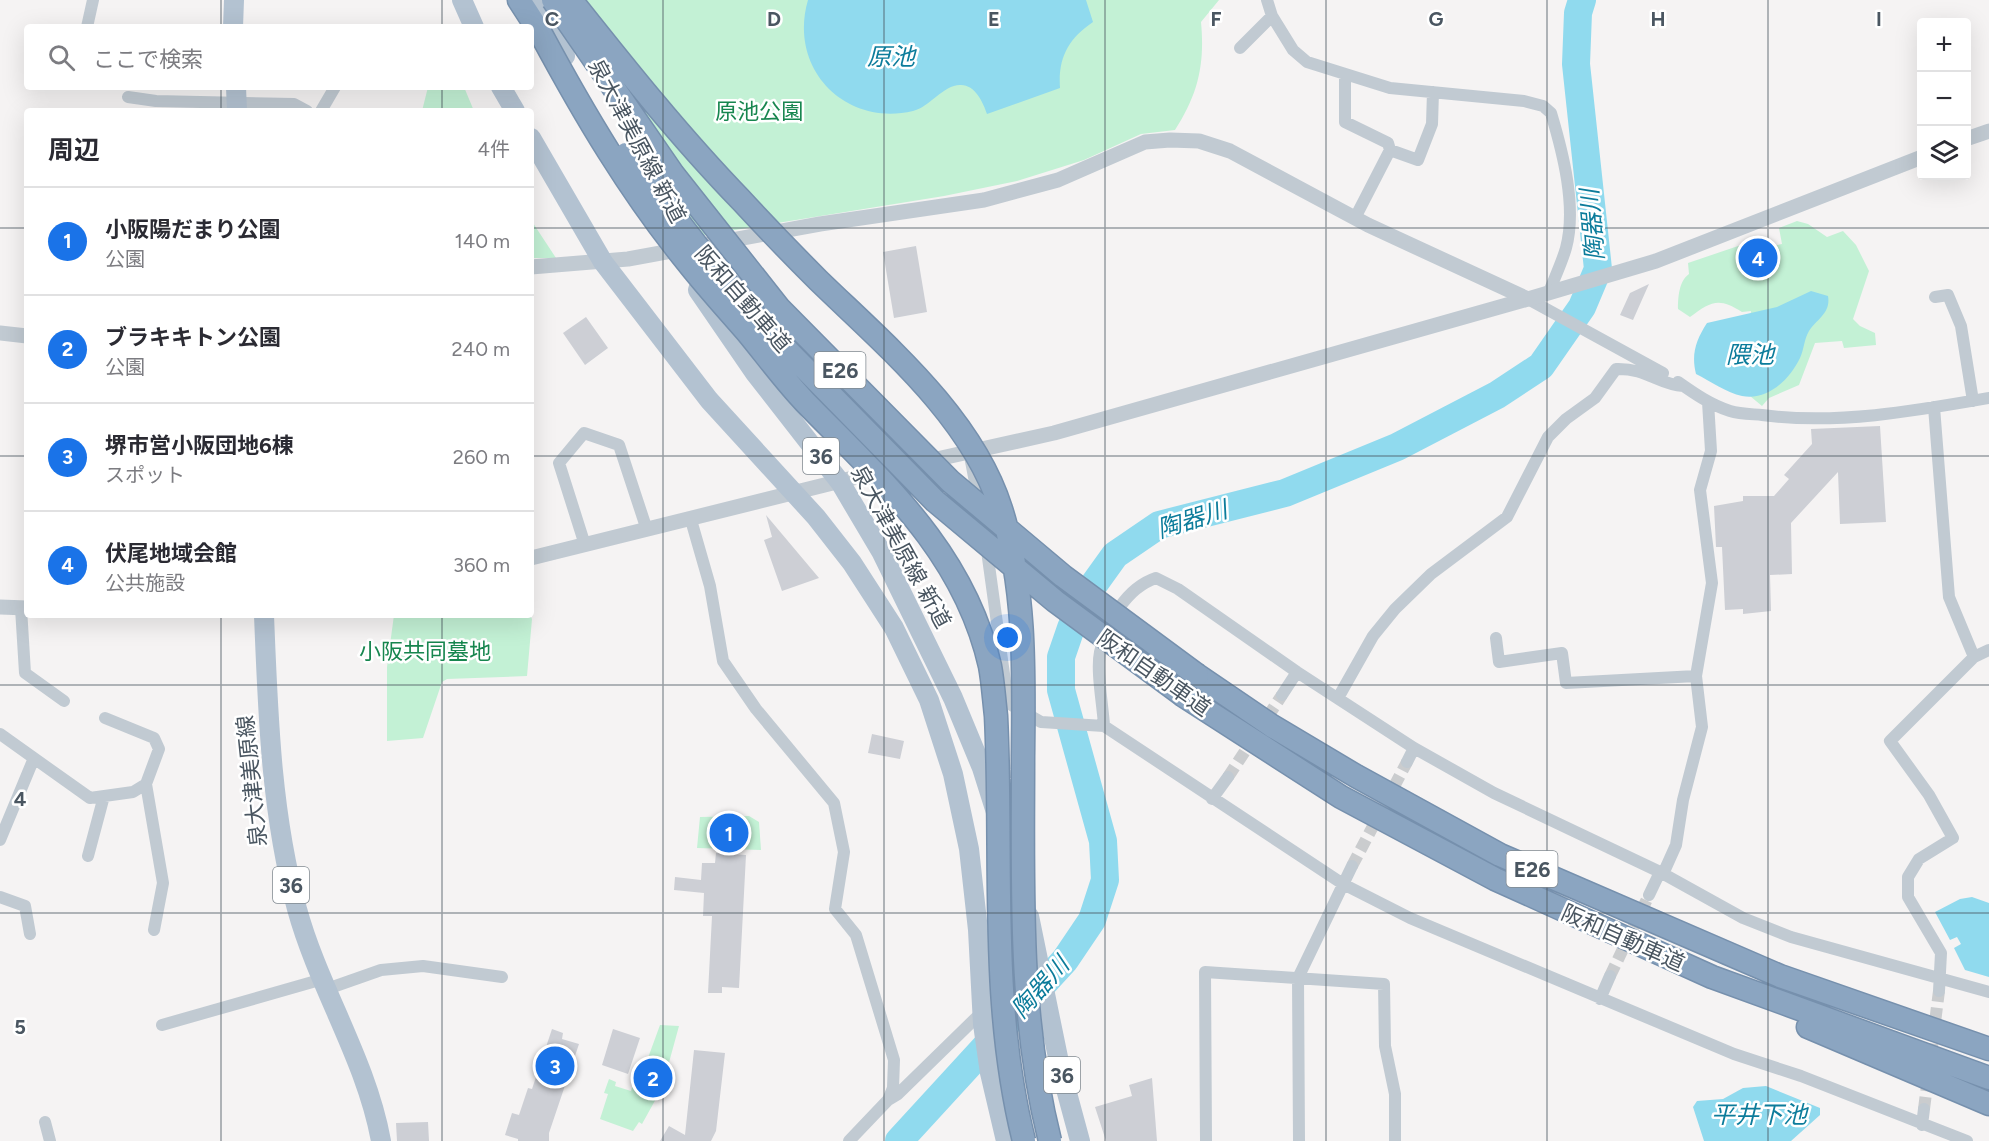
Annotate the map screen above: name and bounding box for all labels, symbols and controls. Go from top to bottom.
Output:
text: C [545,7,559,31]
text: D [767,7,781,31]
text: E [988,7,1000,31]
text: F [1210,7,1222,31]
text: G [1429,7,1444,31]
text: H [1651,7,1666,31]
text: I [1876,7,1882,31]
map controls [1917,18,1971,180]
button: + [1917,18,1971,72]
search box [24,24,534,90]
icon: search [45,41,78,74]
water label: 原池 [867,42,917,71]
text: ここで検索 [93,46,203,73]
street label: 泉大津美原線 新道 [582,55,692,227]
button: − [1917,72,1971,126]
park label: 原池公園 [715,98,803,125]
button: layers [1917,126,1971,180]
text: 周辺 [48,134,100,166]
text: 4件 [478,137,510,161]
water label: 陶器川 [1574,185,1610,262]
text: 小阪陽だまり公園 [105,216,281,243]
text: 1 [63,229,72,253]
text: 140 m [455,229,510,253]
pin: 4 [1738,236,1778,280]
street label: 阪和自動車道 [690,240,796,358]
text: 公園 [105,247,145,271]
text: ブラキキトン公園 [105,324,281,351]
text: 2 [62,337,73,361]
text: 240 m [452,337,510,361]
water label: 隈池 [1726,340,1776,369]
road number: E26 [814,352,866,388]
text: 公園 [105,355,145,379]
text: 堺市営小阪団地6棟 [105,432,294,459]
road number: 36 [803,438,839,474]
text: 3 [62,445,73,469]
text: 260 m [453,445,510,469]
street label: 泉大津美原線 新道 [845,461,957,633]
text: スポット [105,463,185,487]
water label: 陶器川 [1153,494,1234,543]
text: 伏尾地域会館 [105,540,237,567]
text: 4 [61,553,74,577]
text: 360 m [453,553,510,577]
text: 公共施設 [105,571,185,595]
your location [993,623,1022,652]
street label: 阪和自動車道 [1092,624,1216,722]
park label: 小阪共同墓地 [359,638,491,665]
street label: 泉大津美原線 [232,714,272,848]
text: 4 [14,787,27,811]
pin: 1 [710,810,748,856]
road number: E26 [1506,851,1558,887]
road number: 36 [273,867,309,903]
street label: 阪和自動車道 [1557,899,1689,977]
water label: 陶器川 [1005,948,1077,1023]
text: 5 [14,1015,26,1039]
pin: 3 [536,1044,574,1088]
pin: 2 [634,1056,672,1100]
road number: 36 [1044,1057,1080,1093]
water label: 平井下池 [1711,1100,1809,1129]

